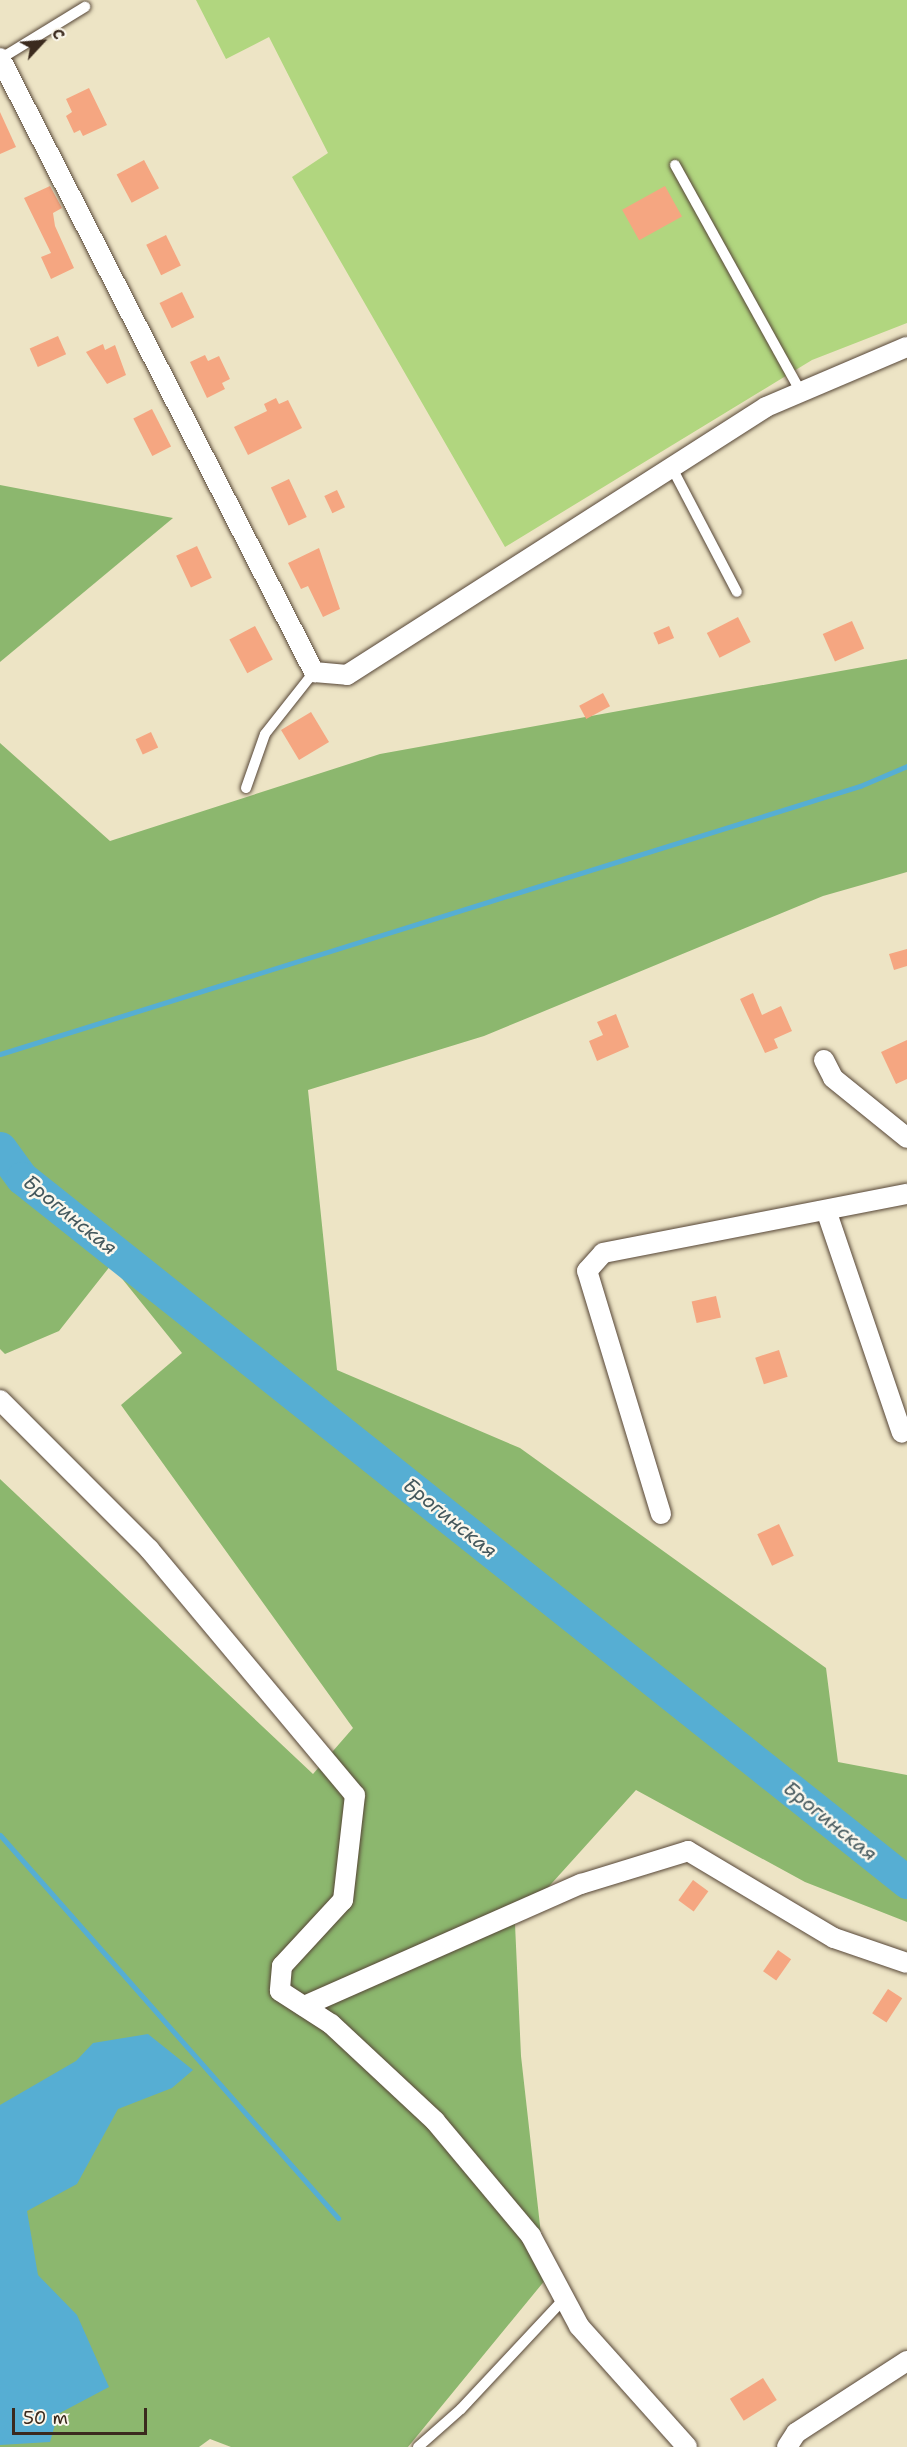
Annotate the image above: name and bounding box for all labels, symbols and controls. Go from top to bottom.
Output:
north arrow [12,12,72,72]
text: С [47,25,70,43]
water label: Брогинская [18,1170,122,1260]
water label: Брогинская [398,1473,502,1563]
water label: Брогинская [778,1776,882,1866]
scale bar [15,2396,150,2434]
text: 50 m [23,2406,68,2430]

